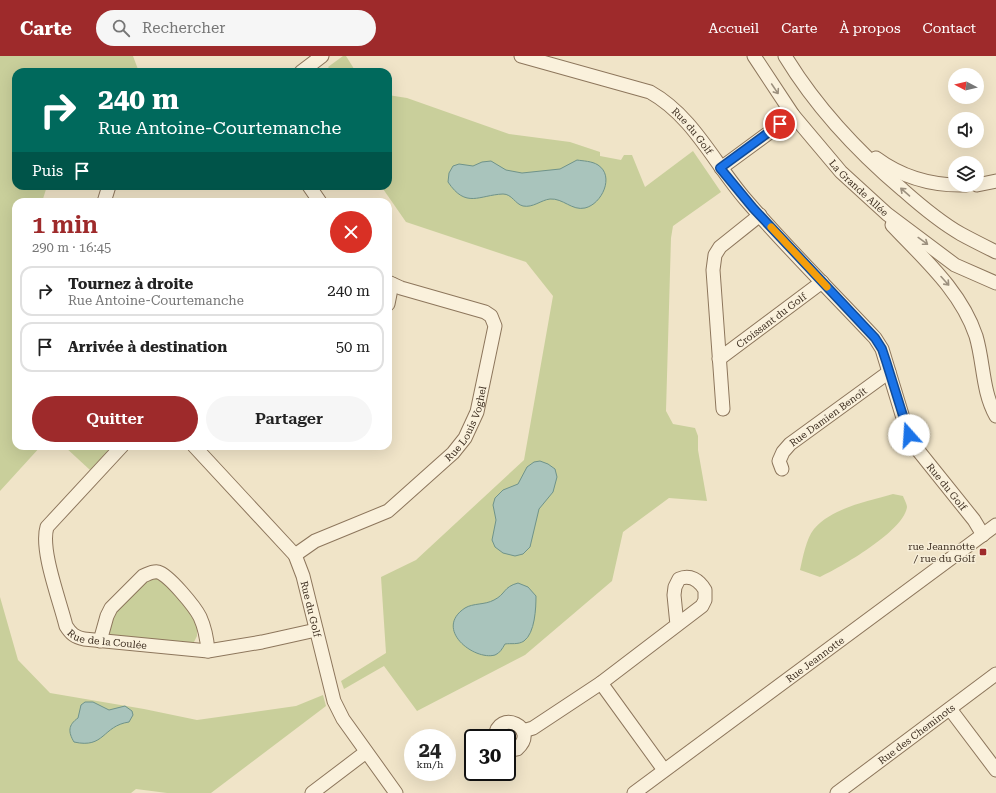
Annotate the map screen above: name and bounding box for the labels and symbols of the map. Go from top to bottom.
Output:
north arrow [948,68,984,104]
one-way arrow [771,83,779,94]
street label: Rue du Golf [670,106,715,157]
pin [763,107,797,141]
street label: La Grande Allée [827,158,891,219]
one-way arrow [900,188,911,197]
one-way arrow [917,237,928,245]
one-way arrow [940,276,949,286]
street label: Croissant du Golf [734,290,809,350]
street label: Rue Louis Voghel [443,385,488,464]
street label: Rue Damien Benoît [788,385,869,449]
position arrow [888,414,930,456]
street label: Rue du Golf [925,461,970,514]
place label: rue Jeannotte / rue du Golf [908,541,976,564]
marker: rue Jeannotte / rue du Golf [978,547,988,557]
street label: Rue du Golf [298,580,323,639]
street label: Rue de la Coulée [65,627,148,651]
street label: Rue Jeannotte [784,634,847,685]
street label: Rue des Cheminots [876,702,957,766]
speed limit sign: 30 [464,729,516,781]

